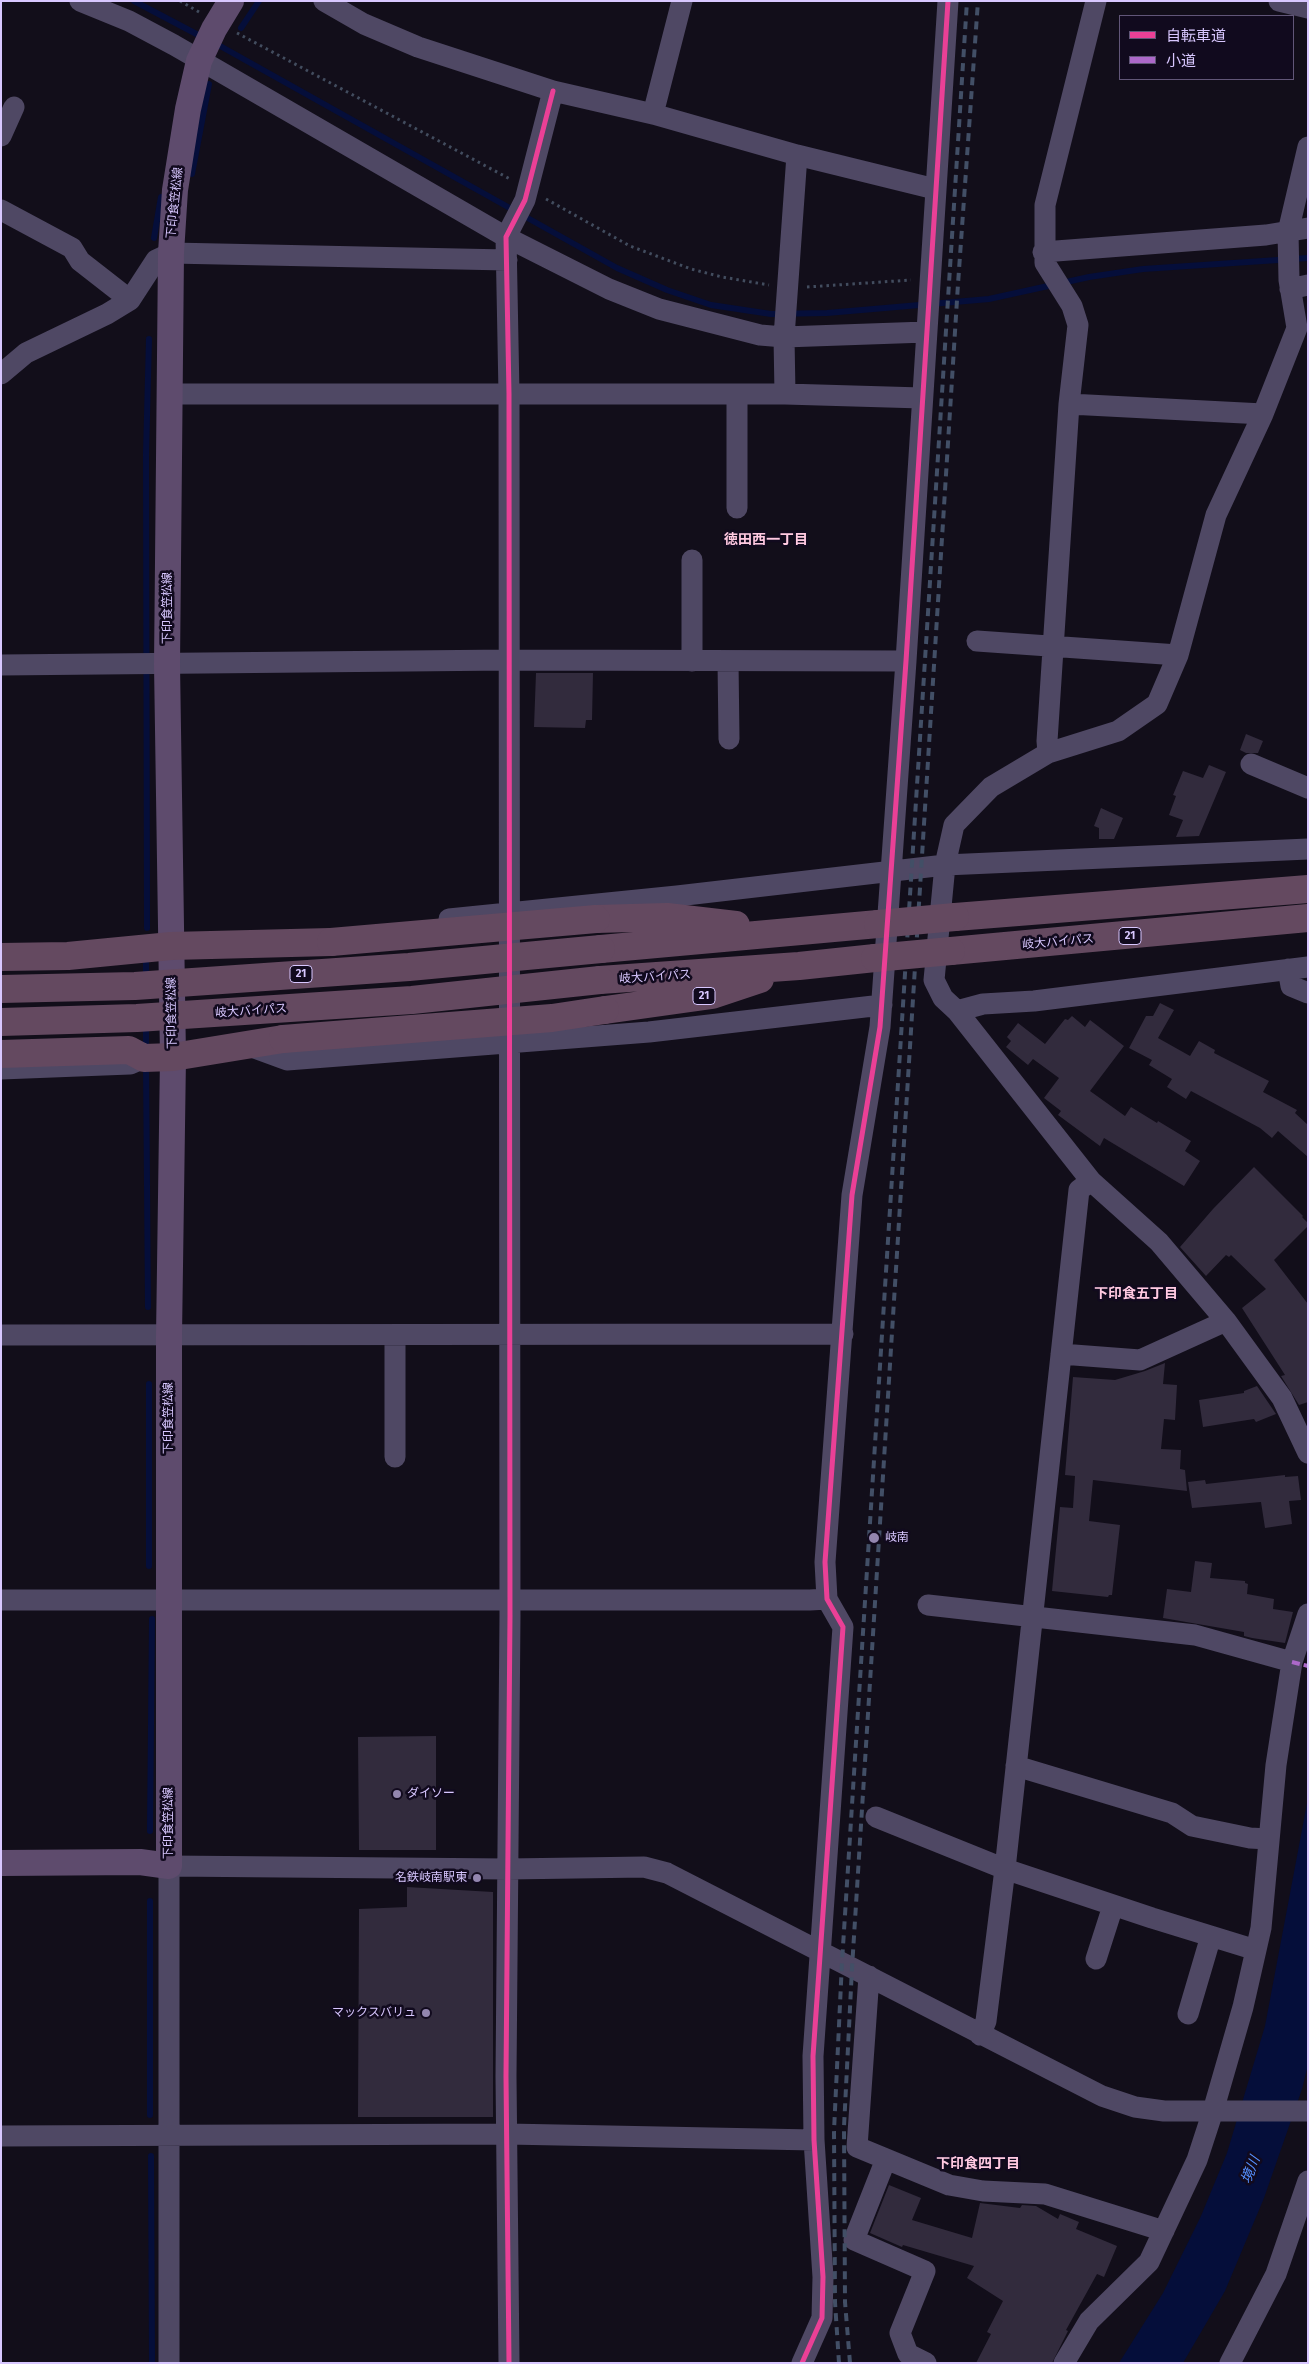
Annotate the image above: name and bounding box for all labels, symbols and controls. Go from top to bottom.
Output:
legend [1119,15,1294,80]
text: 自転車道 [1166,27,1226,45]
text: 小道 [1166,52,1196,70]
street label: 下印食笠松線 [164,166,186,240]
district label: 徳田西一丁目 [724,532,808,548]
street label: 下印食笠松線 [161,572,175,644]
road number: 21 [1119,928,1141,944]
street label: 岐大バイパス [1022,932,1094,952]
road number: 21 [290,966,312,982]
street label: 岐大バイパス [619,967,691,987]
street label: 下印食笠松線 [164,977,180,1049]
road number: 21 [693,988,715,1004]
street label: 岐大バイパス [215,1001,287,1021]
district label: 下印食五丁目 [1094,1286,1178,1302]
street label: 下印食笠松線 [162,1382,176,1454]
marker: 岐南 [867,1531,881,1545]
place label: 岐南 [885,1531,909,1545]
street label: 下印食笠松線 [162,1787,176,1859]
place label: ダイソー [407,1787,455,1801]
marker: ダイソー [391,1788,403,1800]
place label: 名鉄岐南駅東 [395,1871,467,1885]
marker: 名鉄岐南駅東 [471,1872,483,1884]
place label: マックスバリュ [332,2006,416,2020]
marker: マックスバリュ [420,2007,432,2019]
water label: 境川 [1238,2154,1264,2186]
district label: 下印食四丁目 [936,2156,1020,2172]

